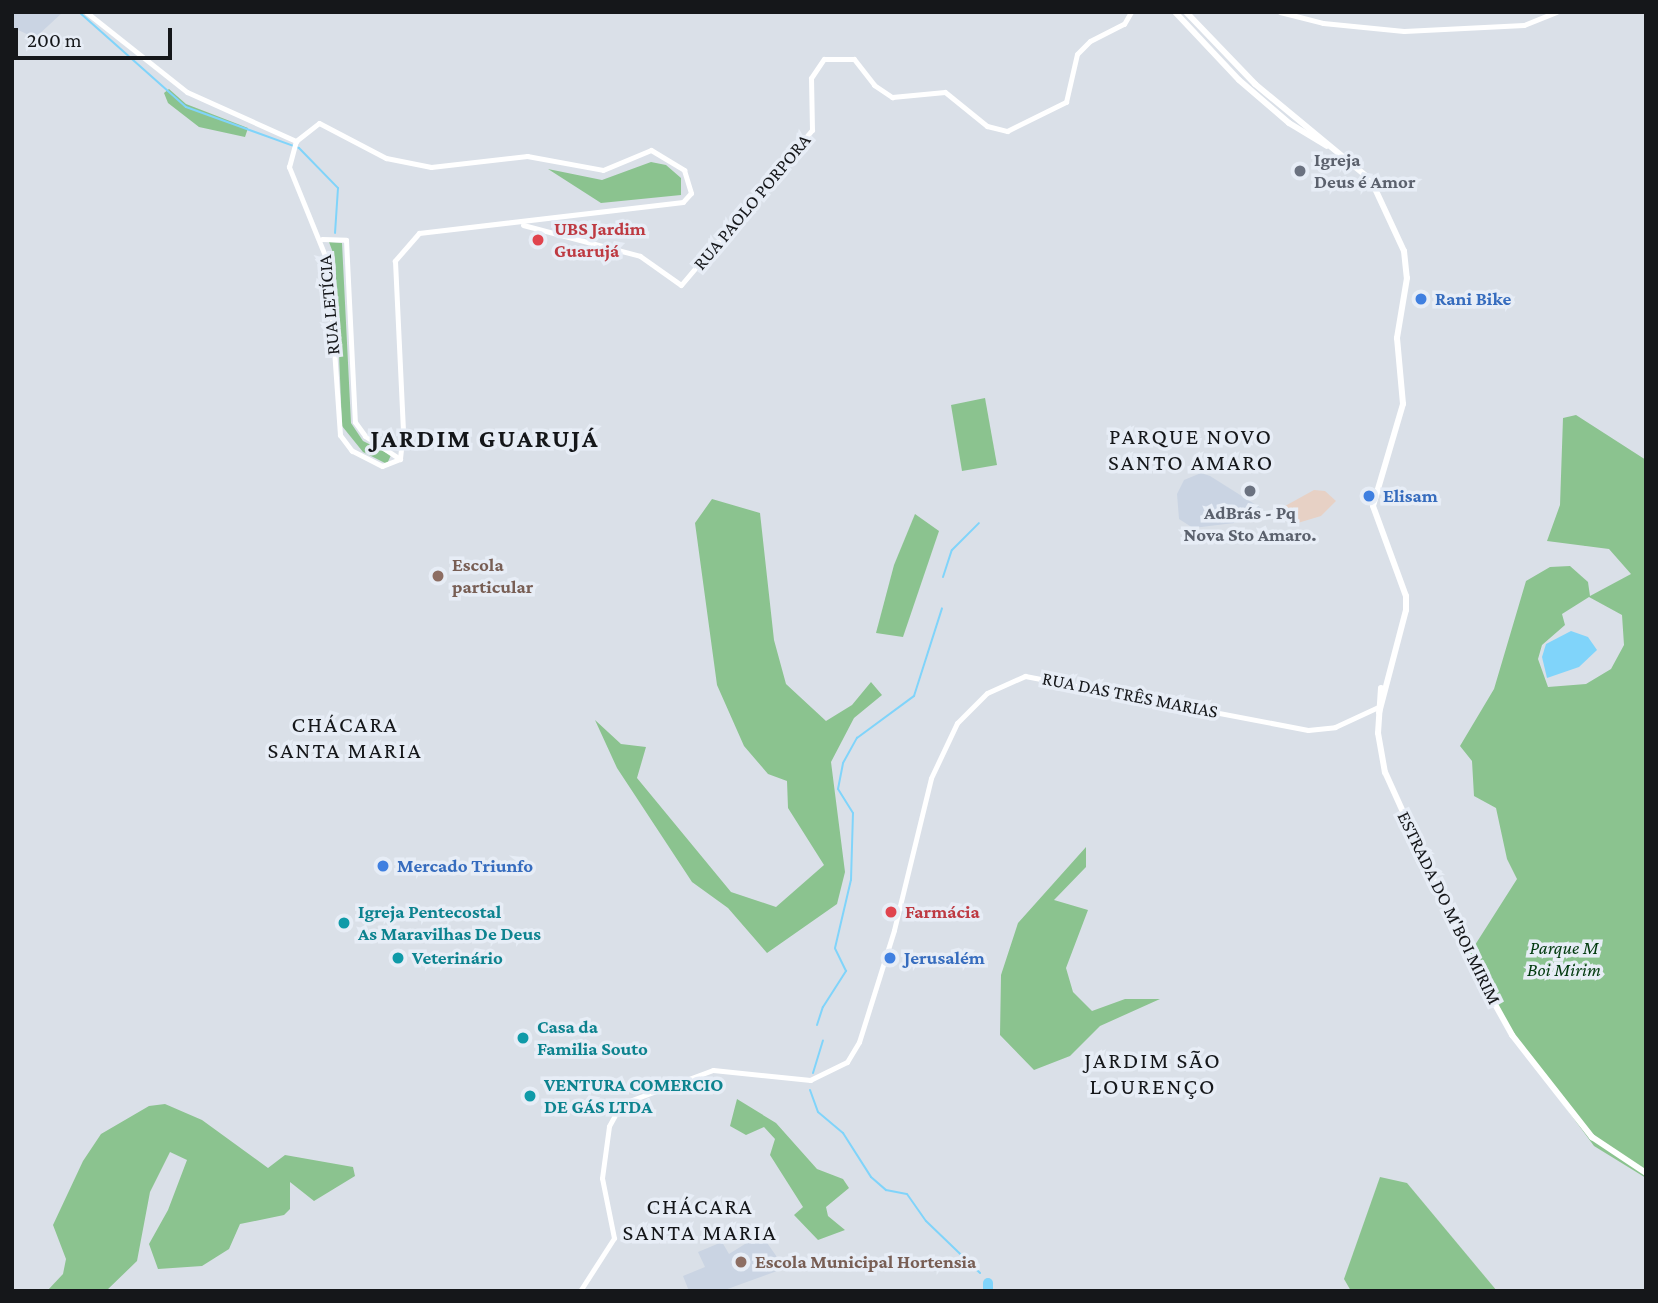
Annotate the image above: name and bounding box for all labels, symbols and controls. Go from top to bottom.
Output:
scale bar [18,14,175,58]
text: 200 m [27,28,82,52]
street label: RUA PAOLO PORPORA [688,129,816,275]
place label: Igreja Deus é Amor [1314,149,1415,193]
marker: Igreja Deus é Amor [1292,163,1308,179]
place label: UBS Jardim Guarujá [554,218,646,262]
marker: UBS Jardim Guarujá [528,230,548,250]
street label: RUA LETÍCIA [313,254,345,356]
place label: Rani Bike [1435,288,1511,310]
marker: Rani Bike [1413,291,1429,307]
district label: PARQUE NOVO SANTO AMARO [1109,422,1273,476]
district label: JARDIM GUARUJÁ [372,423,598,455]
marker: AdBrás - Pq Nova Sto Amaro. [1242,483,1258,499]
place label: Elisam [1383,485,1438,507]
marker: Elisam [1361,488,1377,504]
place label: AdBrás - Pq Nova Sto Amaro. [1184,502,1316,546]
place label: Escola particular [452,554,533,598]
marker: Escola particular [430,568,446,584]
street label: RUA DAS TRÊS MARIAS [1040,667,1220,723]
district label: CHÁCARA SANTA MARIA [269,710,421,764]
street label: ESTRADA DO M'BOI MIRIM [1392,808,1506,1008]
place label: Mercado Triunfo [397,855,533,877]
marker: Mercado Triunfo [375,858,391,874]
place label: Igreja Pentecostal As Maravilhas De Deus [358,901,541,945]
place label: Farmácia [905,901,980,923]
marker: Farmácia [883,904,899,920]
marker: Igreja Pentecostal As Maravilhas De Deus [336,915,352,931]
park label: Parque M Boi Mirim [1527,937,1601,981]
place label: Veterinário [412,947,503,969]
place label: Jerusalém [904,947,985,969]
marker: Veterinário [390,950,406,966]
marker: Jerusalém [882,950,898,966]
place label: Casa da Familia Souto [537,1016,648,1060]
marker: Casa da Familia Souto [515,1030,531,1046]
district label: JARDIM SÃO LOURENÇO [1086,1046,1220,1100]
place label: VENTURA COMERCIO DE GÁS LTDA [544,1074,723,1118]
marker: VENTURA COMERCIO DE GÁS LTDA [522,1088,538,1104]
district label: CHÁCARA SANTA MARIA [624,1192,776,1246]
place label: Escola Municipal Hortensia [755,1251,976,1273]
marker: Escola Municipal Hortensia [733,1254,749,1270]

